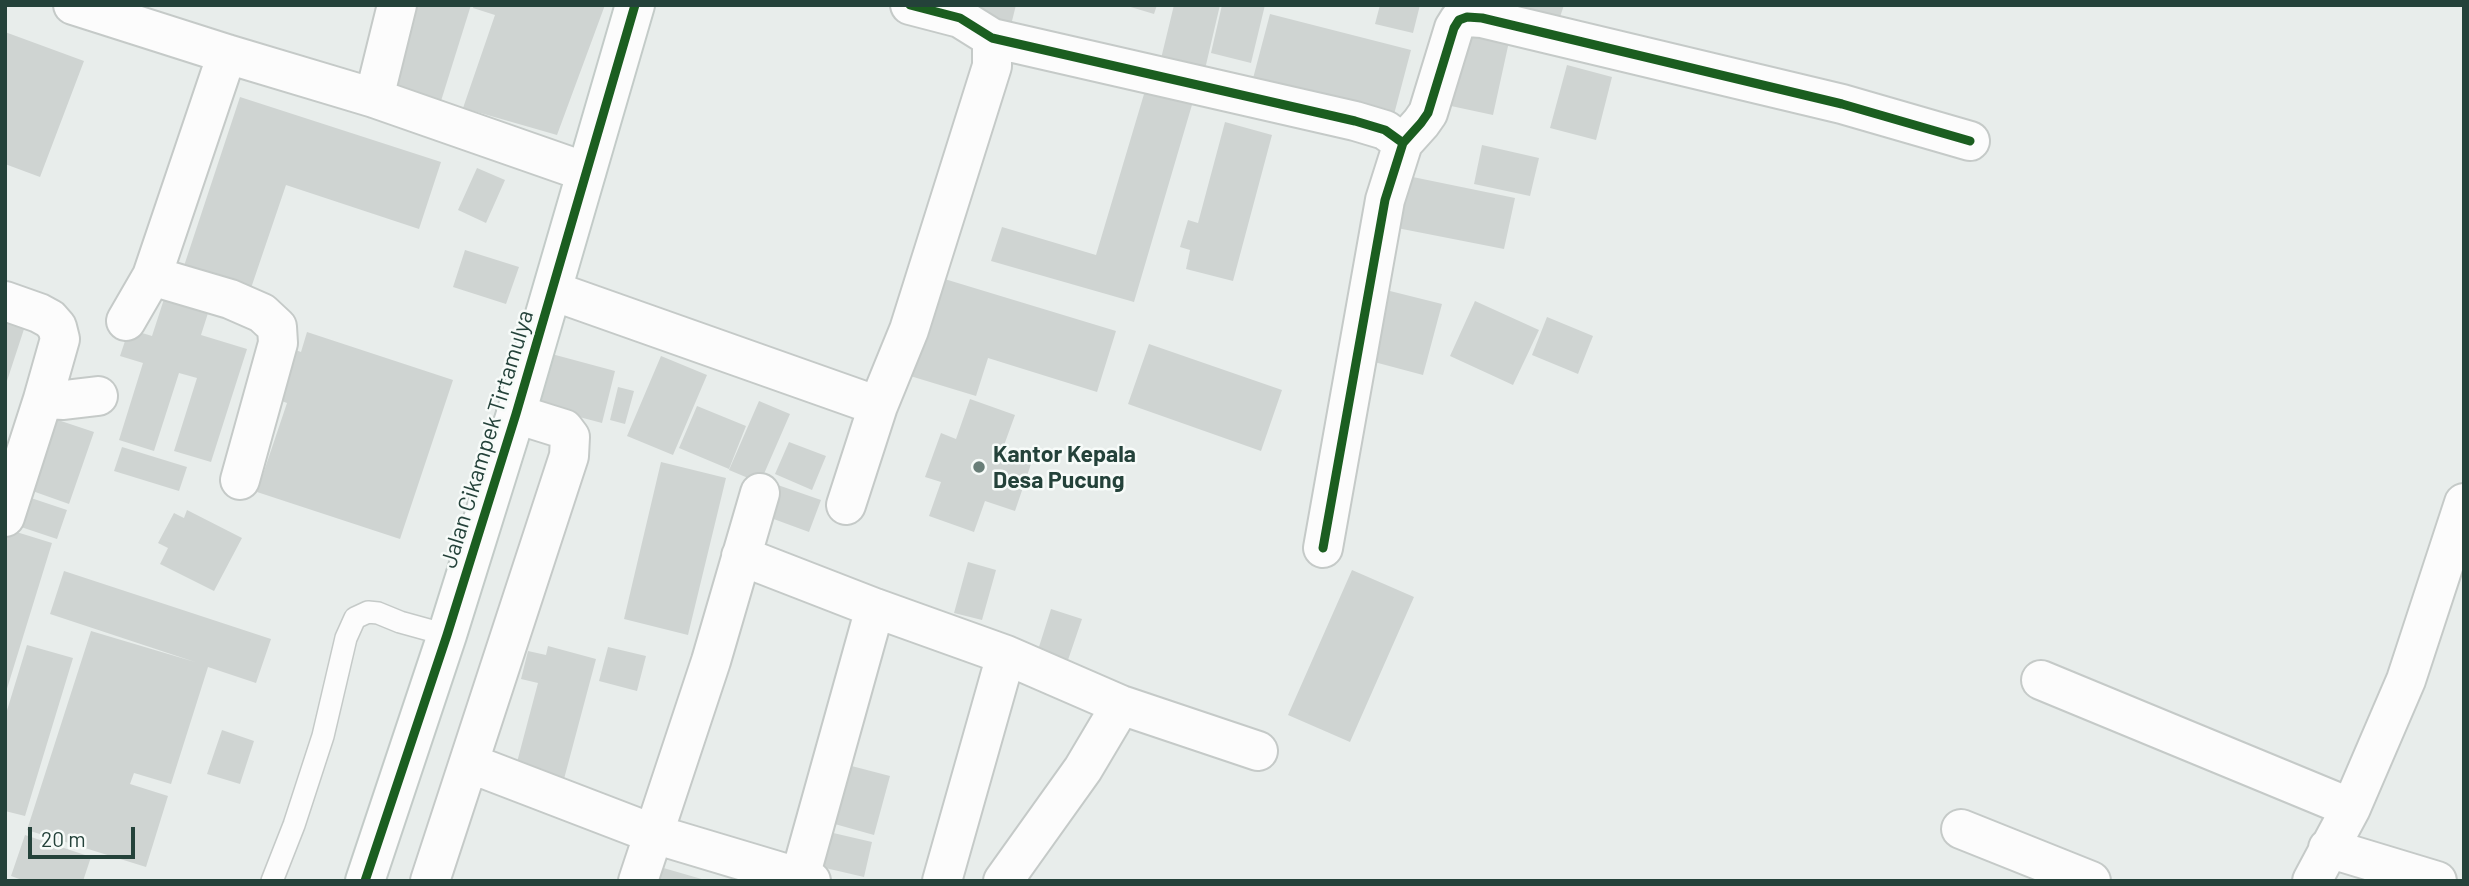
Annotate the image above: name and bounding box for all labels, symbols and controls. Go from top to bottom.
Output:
street label: Jalan Cikampek Tirtamulya [435,307,539,571]
place label: Kantor Kepala Desa Pucung [993,440,1136,494]
marker: Kantor Kepala Desa Pucung [971,459,987,475]
scale bar [32,812,138,856]
text: 20 m [41,826,86,851]

